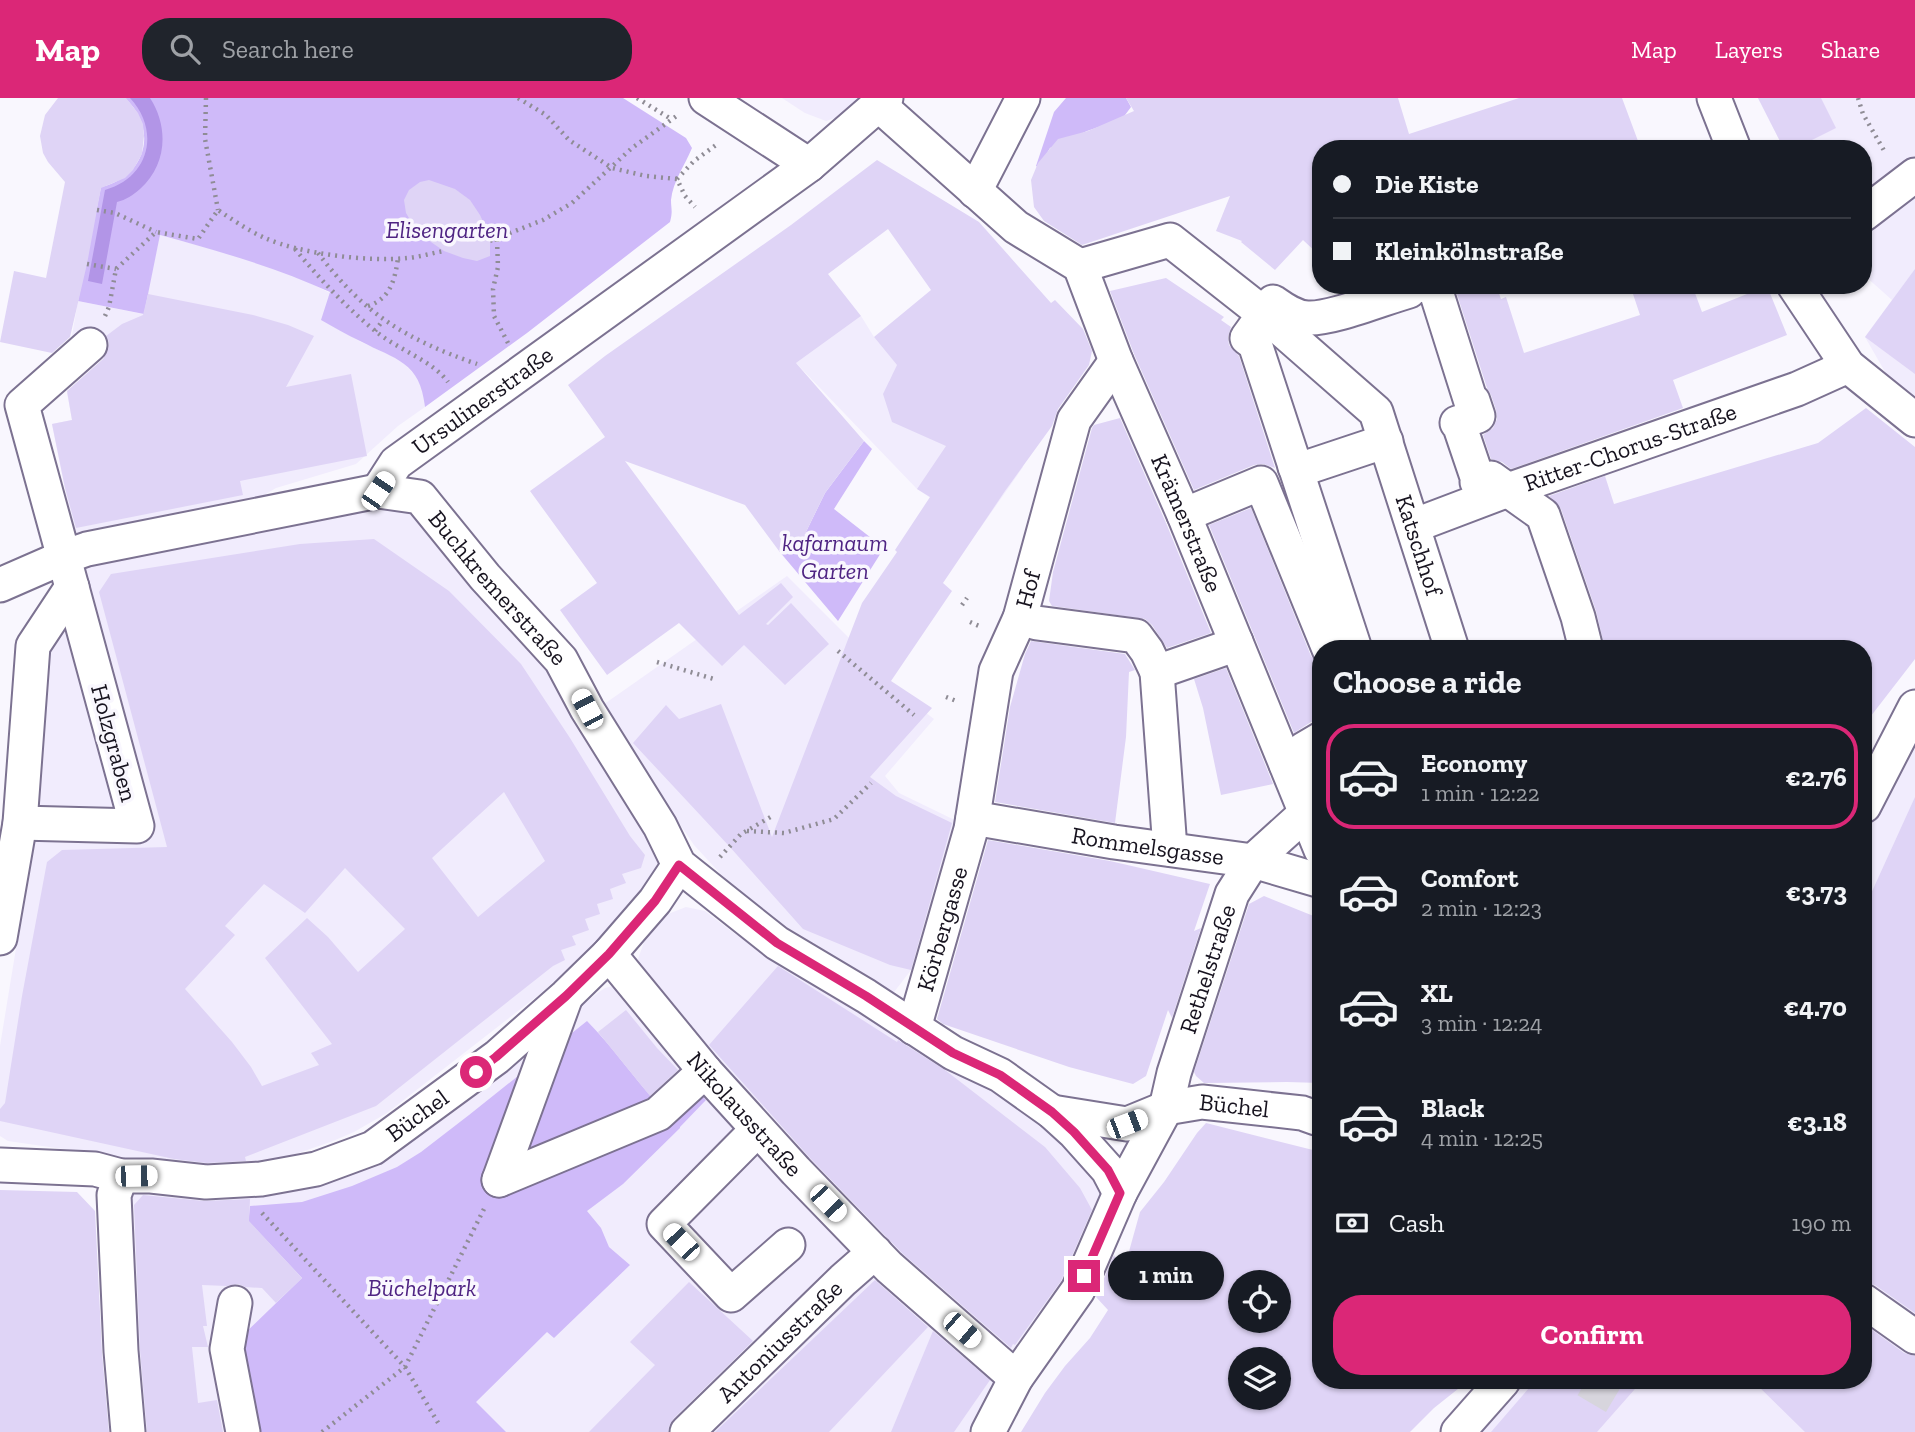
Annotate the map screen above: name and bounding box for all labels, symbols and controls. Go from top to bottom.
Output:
search box [142,18,632,81]
text: Map [35,30,100,69]
icon: search [166,30,204,68]
text: Search here [222,33,354,65]
text: Map [1631,35,1677,64]
text: Layers [1715,35,1783,64]
text: Share [1821,35,1880,64]
text: Die Kiste [1375,168,1478,200]
park label: Elisengarten [386,215,508,244]
text: Kleinkölnstraße [1375,235,1564,267]
street label: Ursulinerstraße [406,340,558,461]
street label: Ritter-Chorus-Straße [1520,396,1740,497]
street label: Krämerstraße [1145,450,1229,596]
car [358,468,399,514]
street label: Katschhof [1389,491,1450,601]
street label: Buchkremerstraße [423,504,574,671]
park label: kafarnaum Garten [782,528,888,585]
street label: Hof [1008,565,1047,611]
text: Choose a ride [1333,663,1521,701]
street label: Holzgraben [85,681,144,805]
car [568,686,607,732]
icon: car [1337,745,1400,808]
text: Economy [1421,747,1527,779]
text: €2.76 [1786,761,1847,793]
text: 1 min · 12:22 [1421,779,1540,807]
street label: Rommelsgasse [1069,820,1226,871]
icon: car [1337,860,1400,923]
text: Comfort [1421,862,1518,894]
street label: Körbergasse [910,863,974,995]
text: €3.73 [1786,876,1847,908]
text: 2 min · 12:23 [1421,894,1542,922]
street label: Rethelstraße [1173,901,1242,1037]
icon: car [1337,975,1400,1038]
text: XL [1421,977,1453,1009]
text: €4.70 [1784,991,1847,1023]
text: 3 min · 12:24 [1421,1009,1543,1037]
street label: Nikolausstraße [681,1046,809,1182]
route start [460,1056,492,1088]
street label: Büchel [380,1083,454,1148]
street label: Büchel [1198,1087,1271,1123]
icon: car [1337,1090,1400,1153]
text: Black [1421,1092,1484,1124]
text: €3.18 [1787,1106,1847,1138]
car [1104,1107,1151,1141]
text: 4 min · 12:25 [1421,1124,1543,1152]
car [115,1165,158,1187]
car [806,1181,851,1225]
icon: cash [1333,1204,1371,1242]
text: Cash [1389,1207,1444,1239]
text: 190 m [1792,1209,1851,1237]
car [659,1220,704,1264]
callout: 1 min [1108,1252,1224,1300]
route end [1068,1260,1100,1292]
text: 1 min [1139,1261,1193,1289]
map controls [1228,1270,1291,1410]
button: locate [1228,1270,1291,1333]
park label: Büchelpark [367,1273,477,1302]
street label: Antoniusstraße [711,1274,848,1408]
button: Confirm [1333,1295,1851,1375]
car [940,1308,985,1352]
button: layers [1228,1347,1291,1410]

